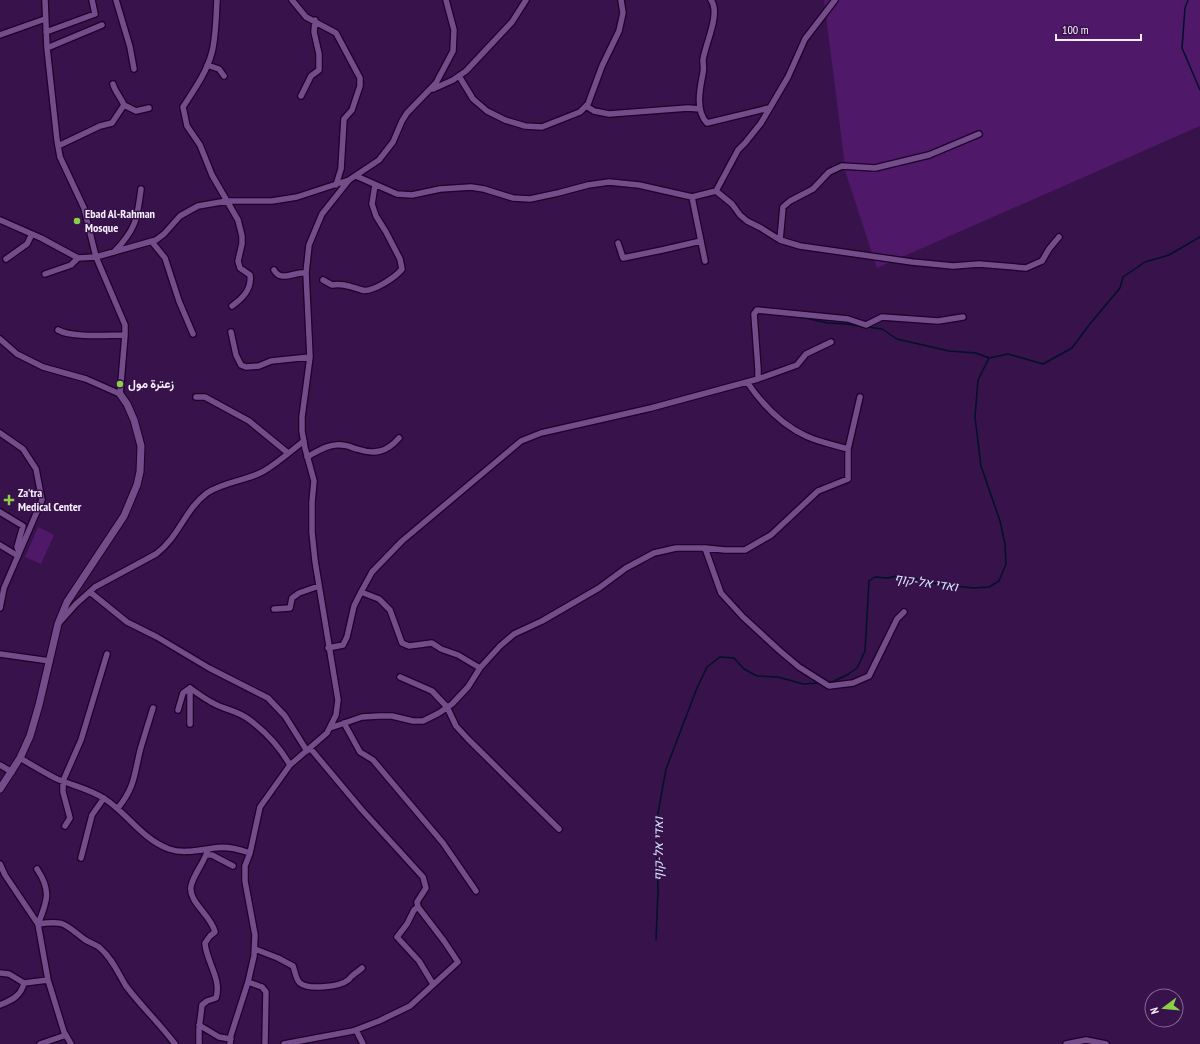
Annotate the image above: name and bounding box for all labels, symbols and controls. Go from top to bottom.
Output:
scale bar [1056,16,1141,42]
text: 100 m [1062,22,1089,37]
place label: Ebad Al-Rahman Mosque [85,206,155,235]
marker: Ebad Al-Rahman Mosque [72,216,82,226]
place label: زعترة مول [128,376,174,392]
marker: زعترة مول [115,379,125,389]
place label: Za'tra Medical Center [18,485,82,514]
marker: Za'tra Medical Center [3,494,15,506]
water label: ואדי אל-קוף [893,570,960,596]
water label: ואדי אל-קוף [650,816,667,881]
north arrow [1144,988,1184,1028]
text: N [1147,1006,1162,1016]

